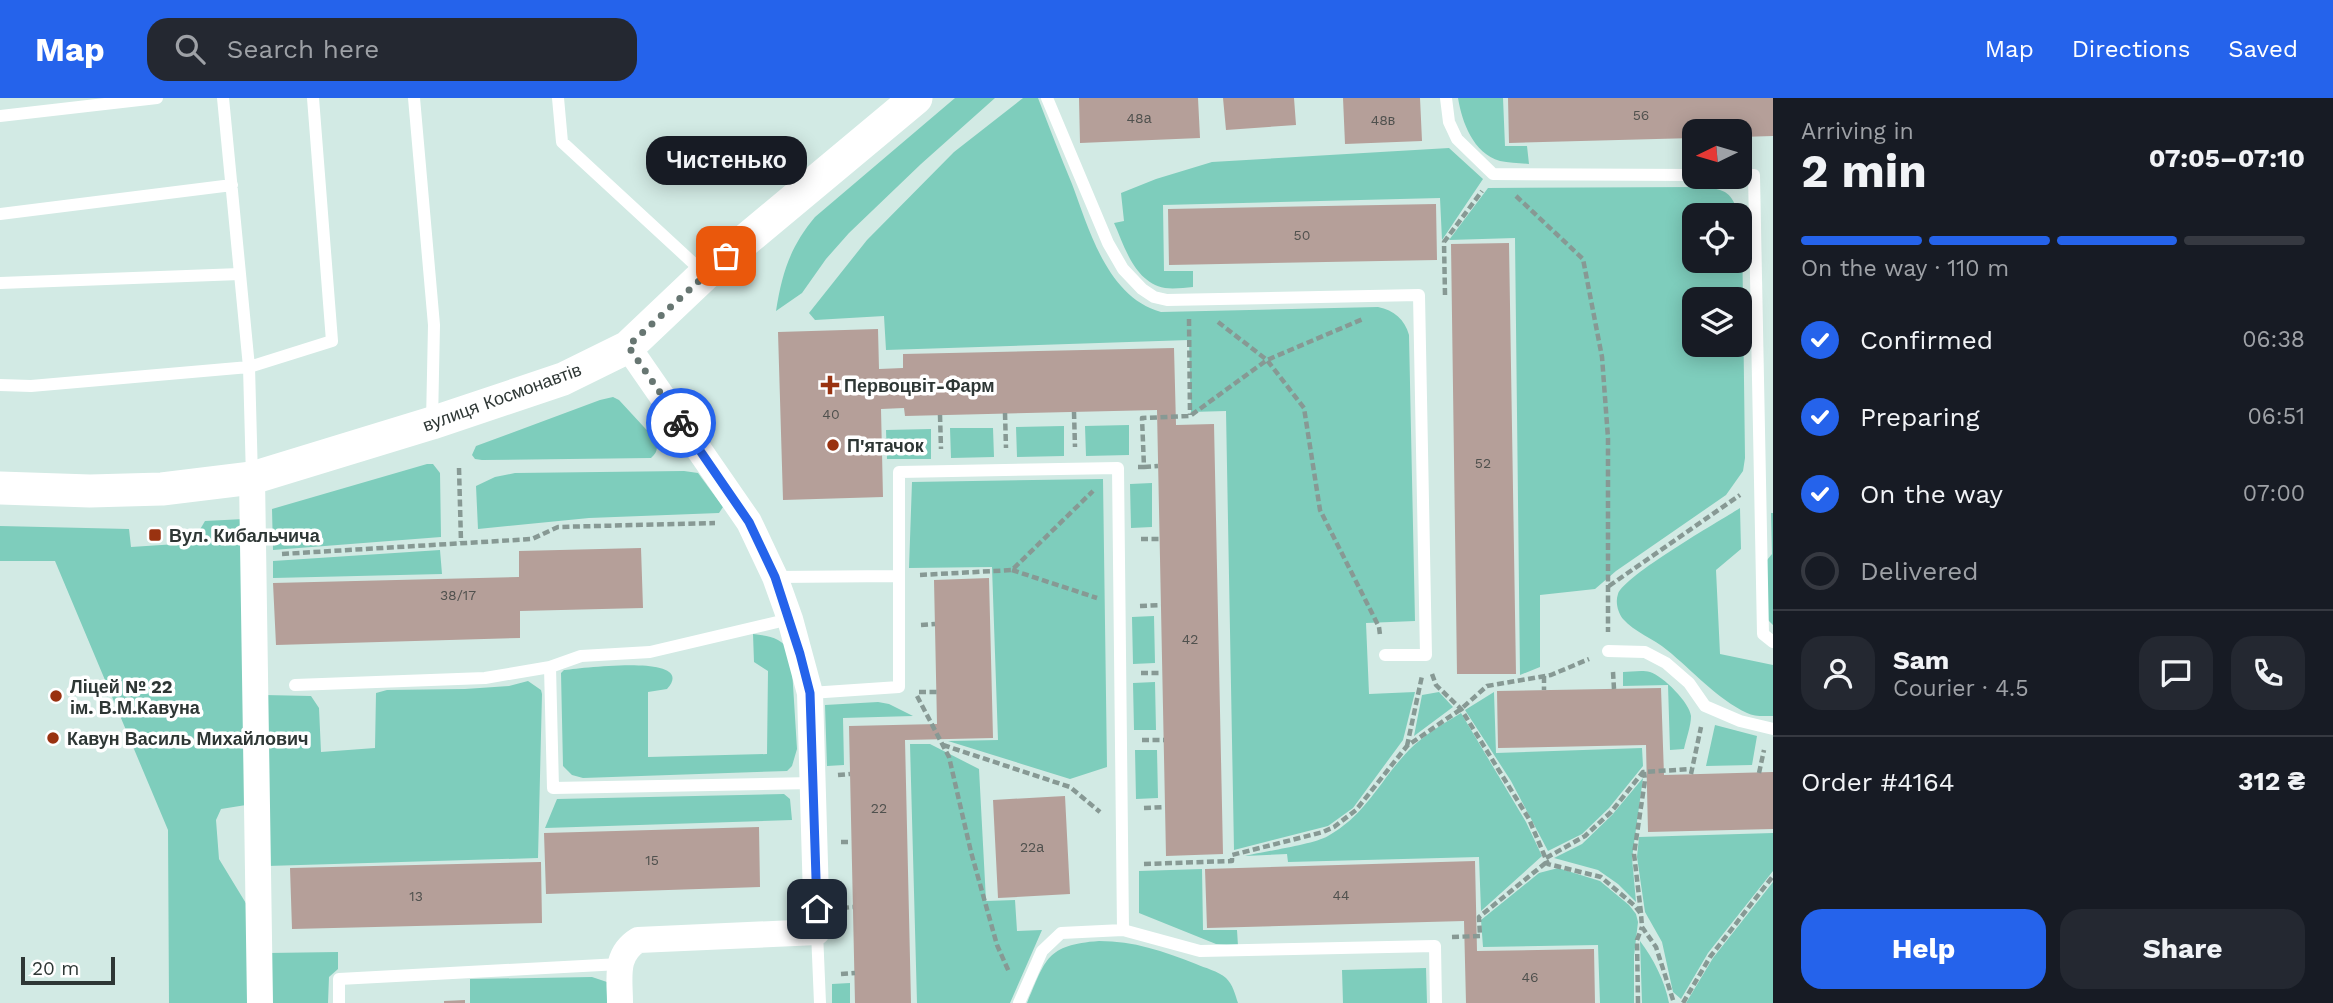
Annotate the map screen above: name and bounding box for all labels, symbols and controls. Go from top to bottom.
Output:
search box [147,18,637,81]
text: Map [35,30,105,69]
icon: search [171,30,209,68]
text: Search here [227,34,379,64]
text: Map [1985,35,2034,63]
text: Directions [2072,35,2190,63]
text: Saved [2228,35,2298,63]
house number: 56 [1633,107,1649,123]
house number: 48а [1127,110,1152,126]
house number: 48в [1371,112,1395,128]
text: Arriving in [1801,118,1914,145]
north arrow [1682,119,1752,189]
map controls [1682,119,1752,357]
callout: Чистенько [646,137,806,186]
text: 07:05–07:10 [2149,143,2305,173]
text: 2 min [1801,144,1927,198]
text: Чистенько [666,147,787,174]
button: locate [1682,203,1752,273]
pin [696,226,756,286]
house number: 50 [1294,227,1310,243]
icon: bag [707,237,745,275]
text: On the way · 110 m [1801,255,2009,282]
button: layers [1682,287,1752,357]
icon: check [1801,321,1839,359]
text: Confirmed [1860,325,1993,355]
text: 06:38 [2242,326,2305,353]
street label: вулиця Космонавтів [420,359,584,435]
place label: Первоцвіт-Фарм [844,375,995,396]
marker: Первоцвіт-Фарм [822,377,838,393]
courier [646,388,716,458]
icon: check [1801,398,1839,436]
text: Preparing [1860,402,1980,432]
text: 06:51 [2248,403,2305,430]
icon: bike [662,404,700,442]
house number: 40 [822,406,840,422]
place label: П'ятачок [847,435,925,456]
marker: П'ятачок [825,437,841,453]
house number: 52 [1475,455,1491,471]
icon: check [1801,475,1839,513]
text: On the way [1860,479,2003,509]
text: 07:00 [2243,480,2305,507]
place label: Вул. Кибальчича [169,525,321,546]
marker: Вул. Кибальчича [147,527,163,543]
text: Delivered [1860,556,1979,586]
house number: 38/17 [440,587,476,603]
house number: 42 [1182,631,1198,647]
button: person [1801,636,1875,710]
button: chat [2139,636,2213,710]
button: phone [2231,636,2305,710]
text: Sam [1893,645,1949,675]
text: Courier · 4.5 [1893,675,2029,702]
place label: Ліцей № 22 ім. В.М.Кавуна [70,676,201,718]
marker: Ліцей № 22 ім. В.М.Кавуна [48,688,64,704]
place label: Кавун Василь Михайлович [67,728,309,749]
marker: Кавун Василь Михайлович [45,730,61,746]
text: 312 ₴ [2238,766,2305,796]
text: Order #4164 [1801,767,1955,797]
house number: 22 [871,800,887,816]
house number: 22а [1020,839,1044,855]
house number: 15 [645,852,659,868]
pin [787,879,847,939]
house number: 44 [1332,887,1350,903]
house number: 13 [409,888,423,904]
icon: home [798,890,836,928]
button: Help [1801,909,2046,989]
button: Share [2060,909,2305,989]
scale bar [21,954,116,986]
text: 20 m [32,957,79,980]
house number: 46 [1521,969,1539,985]

